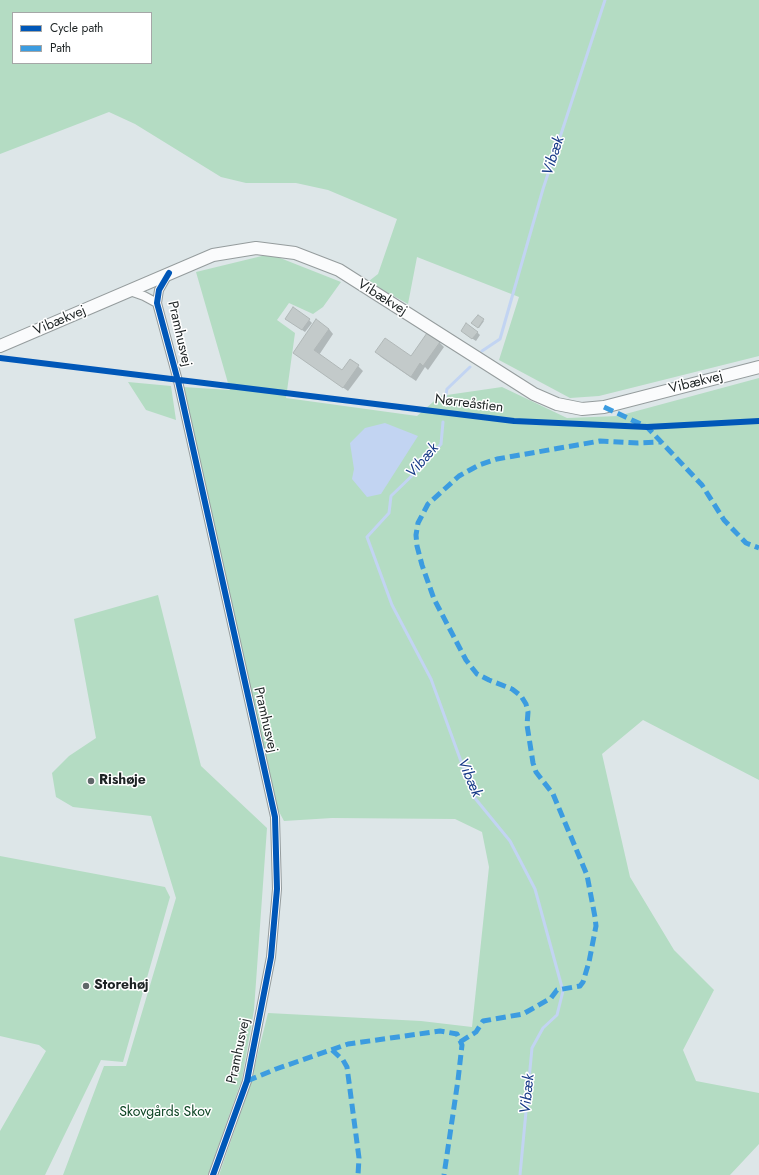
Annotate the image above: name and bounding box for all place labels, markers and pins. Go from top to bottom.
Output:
place label: Rishøje [99,773,146,789]
marker: Rishøje [86,776,96,786]
place label: Storehøj [94,978,148,994]
marker: Storehøj [81,981,91,991]

